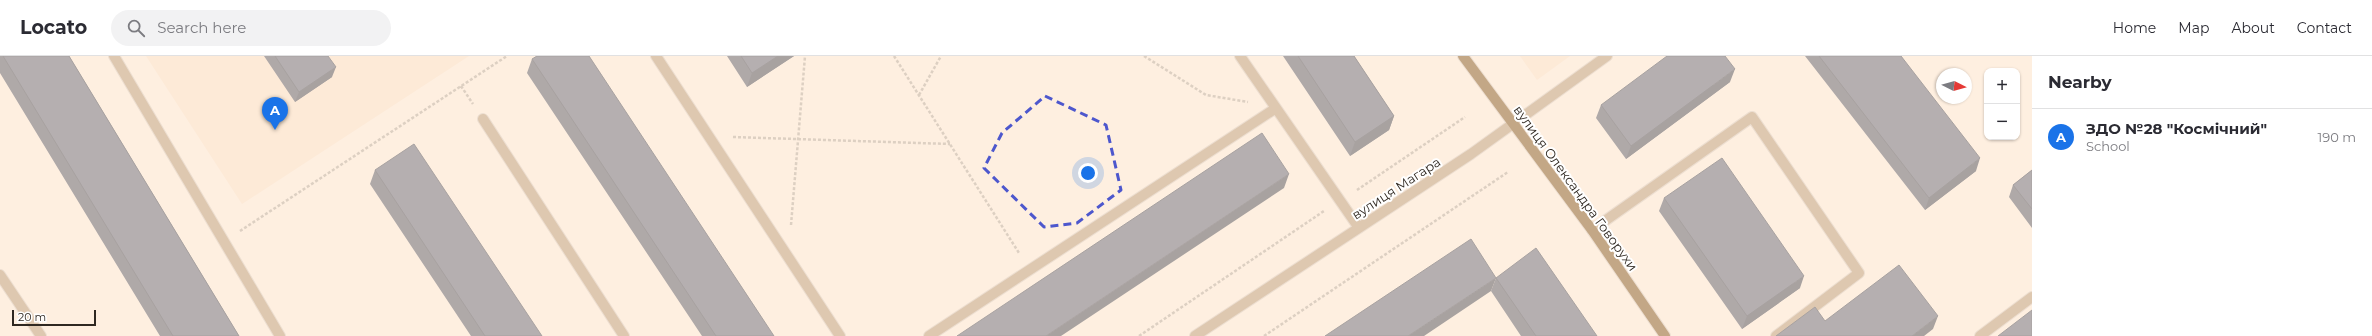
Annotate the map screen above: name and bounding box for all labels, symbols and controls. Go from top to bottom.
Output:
search box [111,10,391,46]
text: Locato [20,16,87,39]
icon: search [125,17,147,39]
text: Search here [157,18,246,37]
text: Home [2113,19,2156,37]
text: Map [2178,19,2209,37]
text: About [2231,19,2275,37]
text: Contact [2297,19,2352,37]
north arrow [1936,68,1972,104]
map controls [1984,68,2020,140]
button: + [1984,68,2020,104]
text: Nearby [2048,72,2112,92]
pin: A [262,97,288,130]
street label: вулиця Олександра Говорухи [1511,102,1641,274]
button: − [1984,104,2020,140]
text: ЗДО №28 "Космічний" [2086,119,2267,138]
text: A [2056,129,2066,145]
text: 190 m [2318,129,2356,145]
text: School [2086,138,2130,154]
street label: вулиця Магара [1349,153,1443,223]
your location [1078,163,1098,183]
scale bar [12,308,96,327]
text: 20 m [18,310,46,324]

